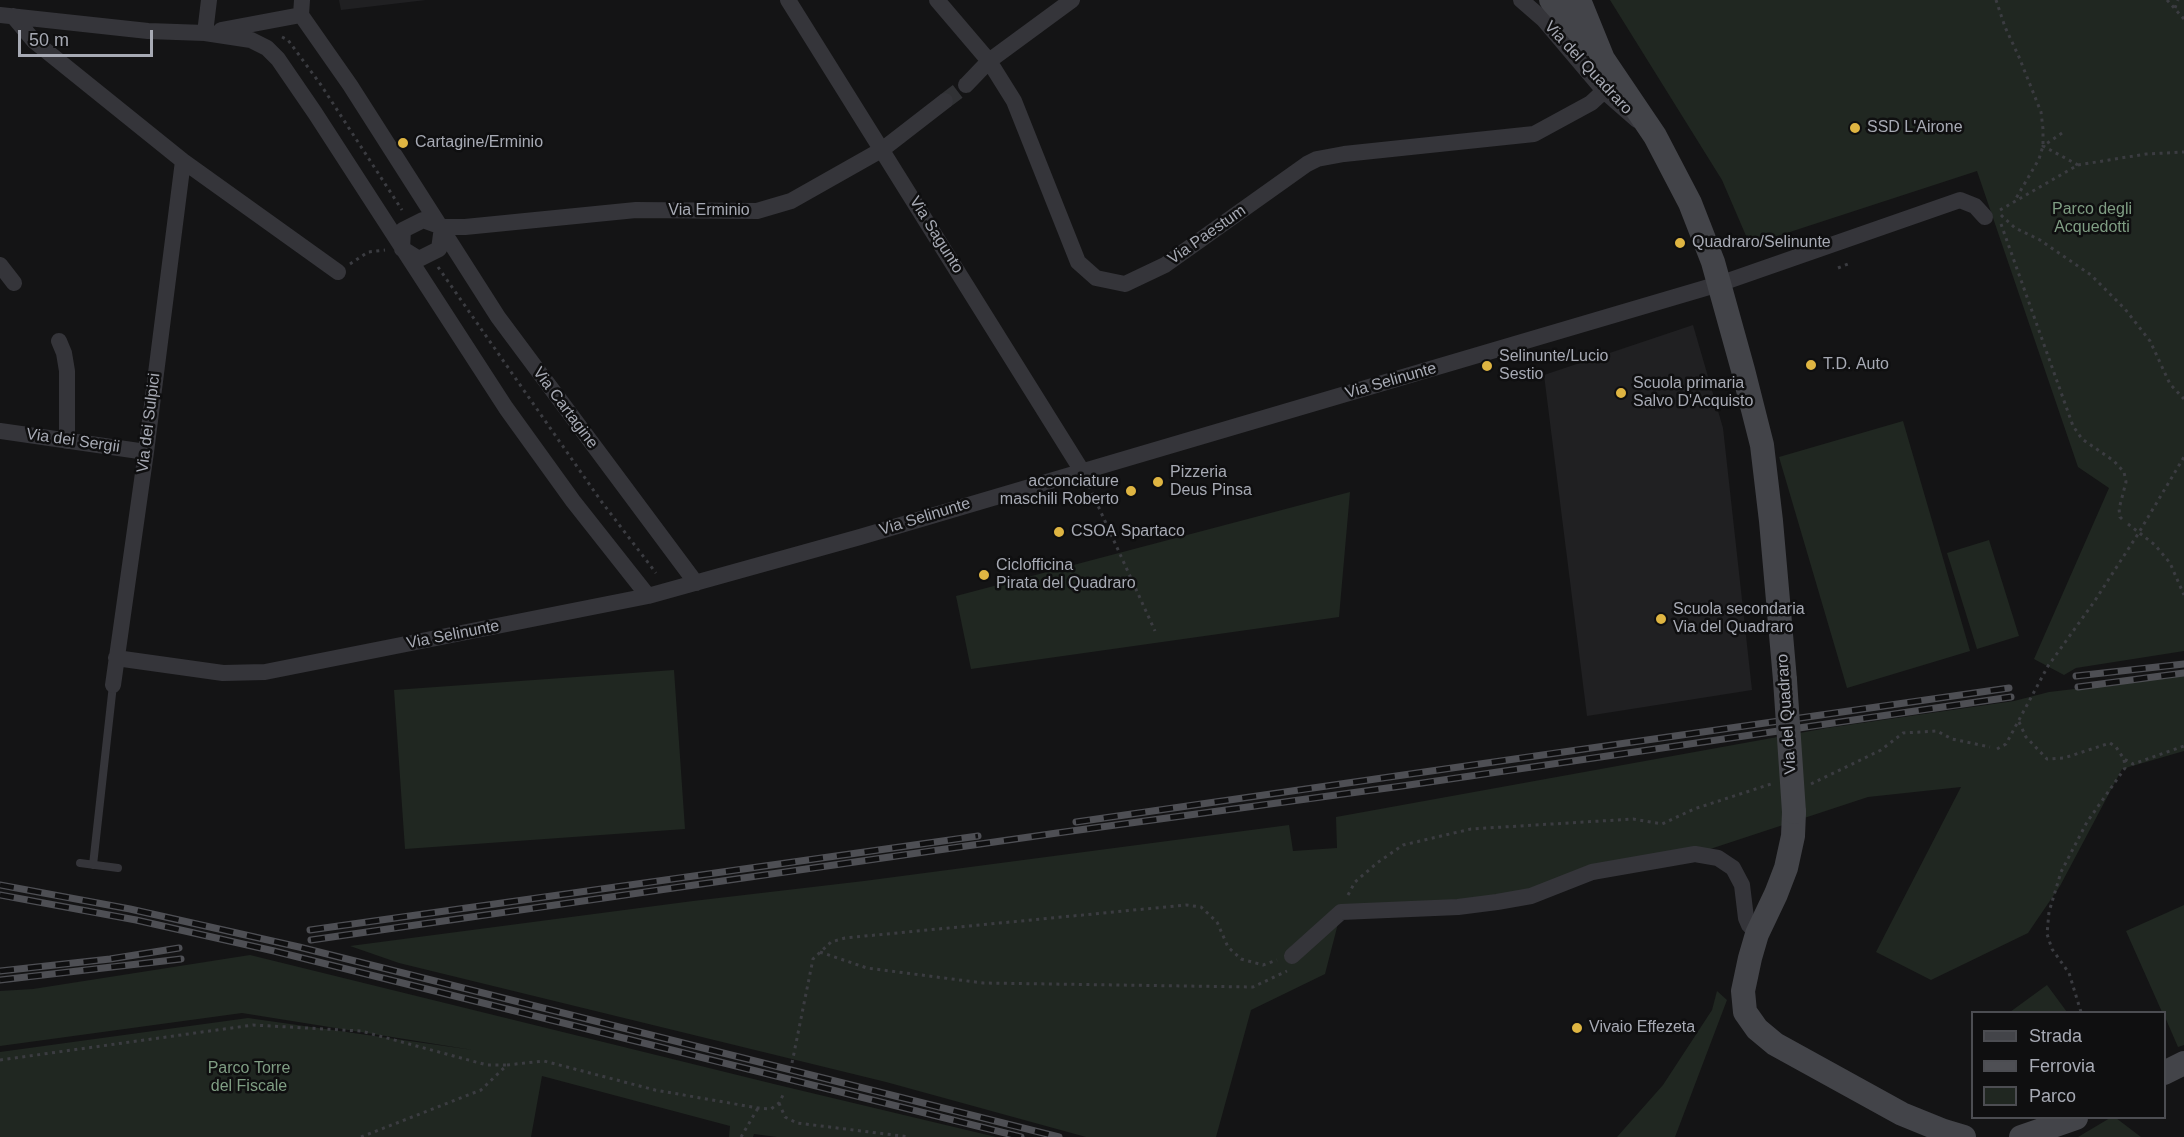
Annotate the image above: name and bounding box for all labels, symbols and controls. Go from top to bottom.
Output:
street label: Via del Quadraro [1540,17,1636,119]
scale bar [21,18,156,56]
text: 50 m [29,30,69,50]
place label: SSD L'Airone [1867,118,1963,138]
marker: SSD L'Airone [1848,121,1862,135]
place label: Cartagine/Erminio [415,133,543,153]
marker: Cartagine/Erminio [396,136,410,150]
street label: Via Sagunto [905,193,967,277]
park label: Parco degli Acquedotti [2052,200,2132,238]
street label: Via Erminio [668,201,750,221]
street label: Via Paestum [1164,201,1250,269]
place label: Quadraro/Selinunte [1692,233,1831,253]
marker: Quadraro/Selinunte [1673,236,1687,250]
place label: Selinunte/Lucio Sestio [1499,347,1608,385]
place label: T.D. Auto [1823,355,1889,375]
marker: T.D. Auto [1804,358,1818,372]
street label: Via Selinunte [1343,359,1439,403]
marker: Selinunte/Lucio Sestio [1480,359,1494,373]
street label: Via Cartagine [528,364,602,452]
street label: Via dei Sulpici [133,372,165,474]
place label: Scuola primaria Salvo D'Acquisto [1633,374,1753,412]
marker: Scuola primaria Salvo D'Acquisto [1614,386,1628,400]
street label: Via dei Sergii [25,425,121,457]
place label: Pizzeria Deus Pinsa [1170,463,1252,501]
place label: acconciature maschili Roberto [1000,472,1119,510]
marker: Pizzeria Deus Pinsa [1151,475,1165,489]
marker: acconciature maschili Roberto [1124,484,1138,498]
street label: Via Selinunte [877,494,973,540]
place label: CSOA Spartaco [1071,522,1185,542]
marker: CSOA Spartaco [1052,525,1066,539]
place label: Ciclofficina Pirata del Quadraro [996,556,1136,594]
marker: Ciclofficina Pirata del Quadraro [977,568,991,582]
place label: Scuola secondaria Via del Quadraro [1673,600,1805,638]
marker: Scuola secondaria Via del Quadraro [1654,612,1668,626]
street label: Via Selinunte [405,617,501,653]
street label: Via del Quadraro [1773,653,1801,775]
legend [1971,1011,2166,1119]
place label: Vivaio Effezeta [1589,1018,1695,1038]
marker: Vivaio Effezeta [1570,1021,1584,1035]
text: Strada [2029,1026,2082,1046]
text: Ferrovia [2029,1056,2095,1076]
park label: Parco Torre del Fiscale [208,1059,290,1097]
text: Parco [2029,1086,2076,1106]

